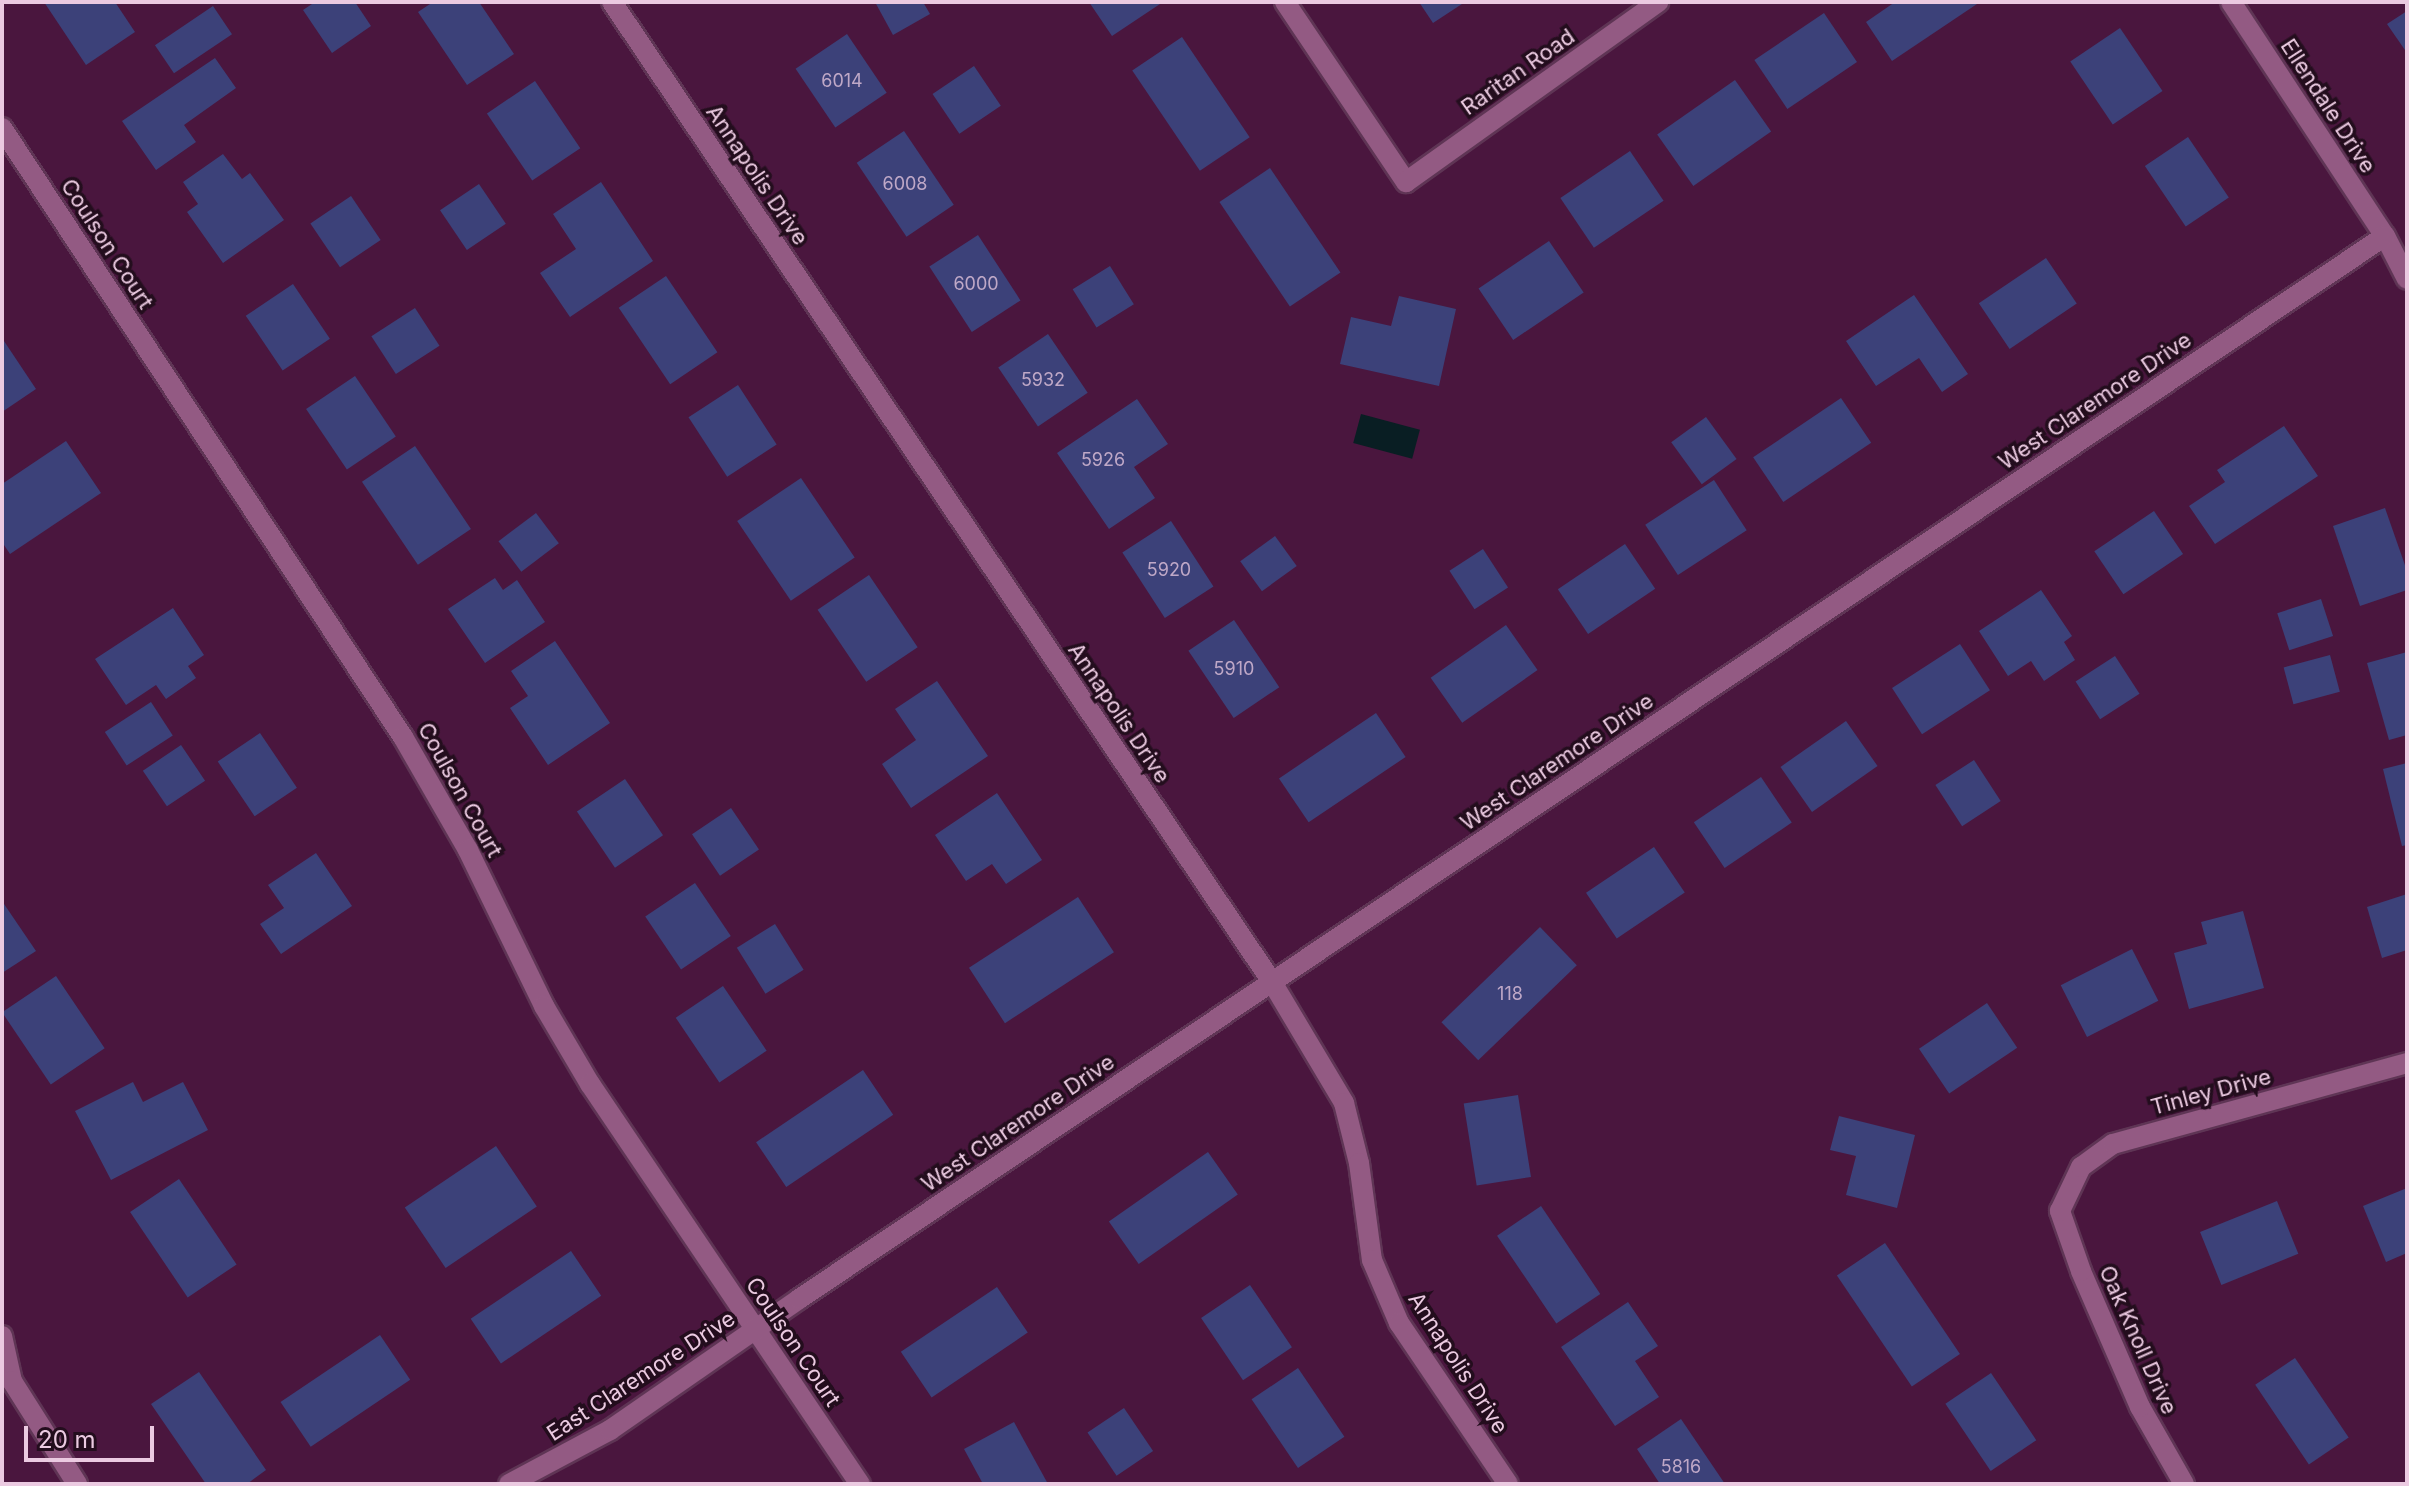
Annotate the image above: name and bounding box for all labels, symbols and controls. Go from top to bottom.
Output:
street label: Raritan Road [1456,23,1580,121]
street label: Ellendale Drive [2275,34,2381,178]
house number: 6014 [821,70,863,92]
street label: Annapolis Drive [700,100,814,250]
house number: 6008 [882,173,928,195]
street label: Coulson Court [55,174,159,314]
house number: 6000 [953,273,999,295]
street label: West Claremore Drive [1994,327,2196,475]
house number: 5932 [1021,369,1065,391]
house number: 5926 [1081,449,1125,471]
house number: 5920 [1147,559,1191,581]
street label: Annapolis Drive [1062,638,1176,788]
house number: 5910 [1214,658,1254,680]
street label: West Claremore Drive [1456,688,1658,836]
street label: Coulson Court [412,718,508,862]
house number: 118 [1497,983,1523,1005]
street label: West Claremore Drive [917,1049,1119,1197]
street label: Tinley Drive [2148,1063,2274,1121]
street label: Oak Knoll Drive [2093,1262,2183,1418]
street label: Coulson Court [740,1273,846,1411]
street label: Annapolis Drive [1402,1287,1514,1439]
street label: East Claremore Drive [542,1305,740,1447]
scale bar [28,1410,158,1460]
text: 20 m [38,1425,96,1454]
house number: 5816 [1661,1456,1701,1478]

